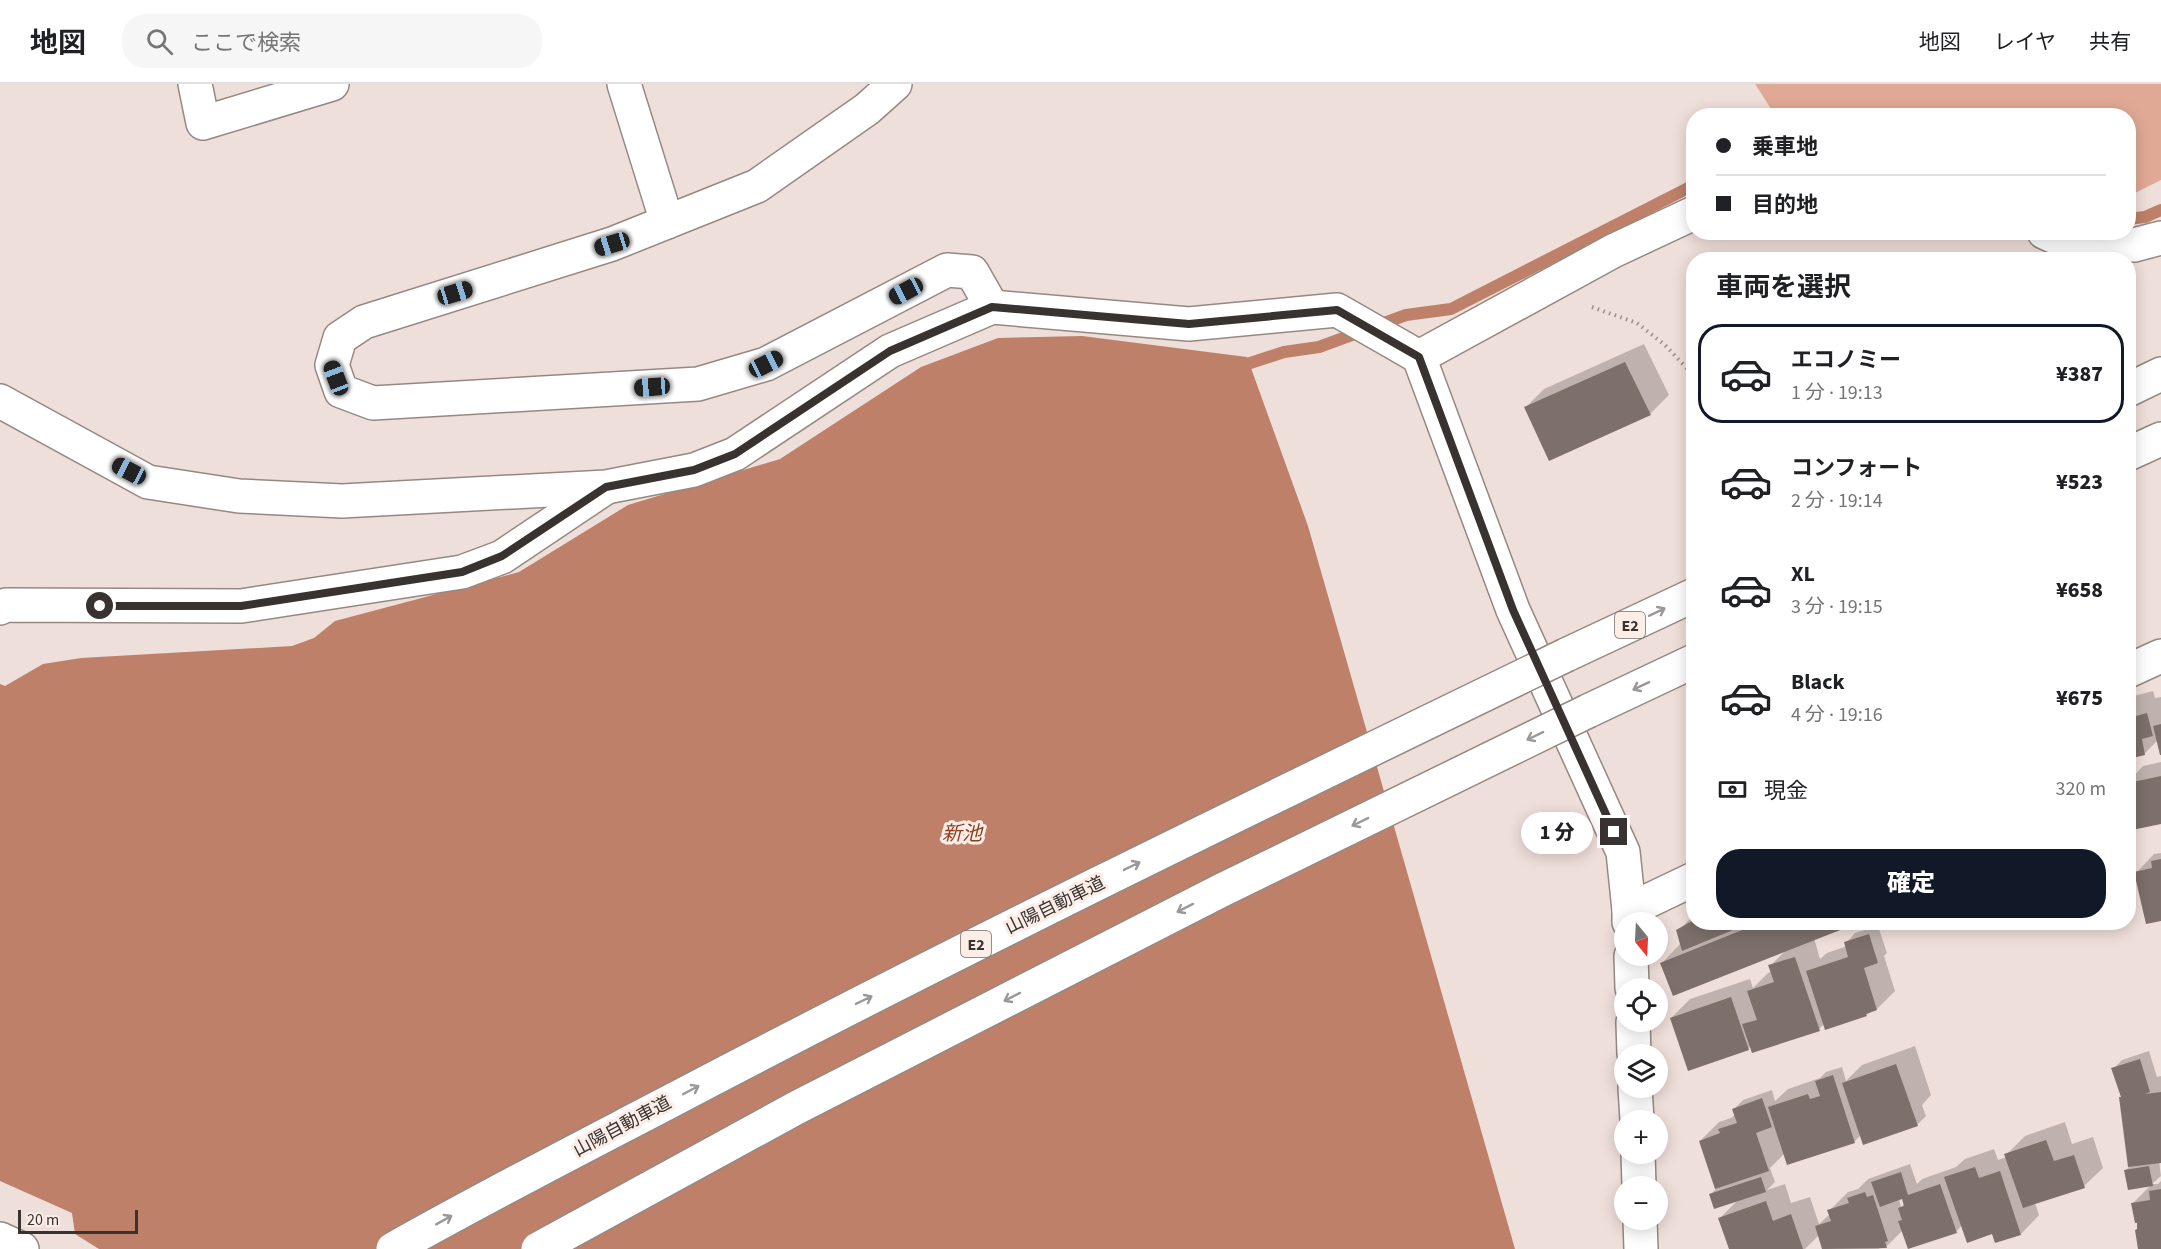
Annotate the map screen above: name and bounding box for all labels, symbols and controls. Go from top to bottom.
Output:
search box [122,14,542,68]
text: 地図 [30,23,86,63]
icon: search [143,25,176,58]
text: ここで検索 [191,27,301,59]
text: 地図 [1919,27,1961,57]
text: レイヤ [1994,27,2056,57]
text: 共有 [2089,27,2131,57]
text: 乗車地 [1752,131,1818,163]
text: 目的地 [1752,189,1818,221]
car [592,230,632,258]
text: 車両を選択 [1716,268,1851,307]
car [886,275,926,307]
car [435,279,475,307]
text: エコノミー [1791,344,1901,376]
icon: car [1719,347,1773,401]
car [746,348,786,380]
car [321,358,351,398]
text: ¥387 [2056,358,2103,390]
car [633,377,671,397]
text: 1 分 · 19:13 [1791,379,1883,407]
text: コンフォート [1791,452,1922,484]
car [109,455,149,487]
icon: car [1719,455,1773,509]
text: ¥523 [2056,466,2103,498]
text: 2 分 · 19:14 [1791,487,1883,515]
text: XL [1791,558,1815,590]
icon: car [1719,563,1773,617]
text: ¥658 [2056,574,2103,606]
route start [86,592,113,619]
text: 3 分 · 19:15 [1791,593,1883,621]
one-way arrow [1648,606,1666,618]
road number: E2 [1615,612,1645,638]
text: Black [1791,666,1845,698]
icon: car [1719,671,1773,725]
one-way arrow [1632,680,1650,692]
text: ¥675 [2056,682,2103,714]
text: 4 分 · 19:16 [1791,701,1883,729]
one-way arrow [1527,731,1545,743]
icon: cash [1716,773,1749,806]
text: 現金 [1764,775,1808,807]
text: 320 m [2056,775,2106,803]
callout: 1 分 [1521,811,1593,853]
one-way arrow [1352,817,1370,828]
route end [1600,818,1627,845]
text: 1 分 [1540,819,1574,847]
water label: 新池 [942,820,984,848]
button: 確定 [1716,849,2106,918]
one-way arrow [1123,860,1141,872]
street label: 山陽自動車道 [1001,871,1109,940]
one-way arrow [1177,903,1195,915]
north arrow [1614,912,1668,966]
map controls [1614,912,1668,1230]
road number: E2 [961,931,991,957]
button: locate [1614,978,1668,1032]
one-way arrow [1003,992,1021,1004]
one-way arrow [854,993,872,1005]
button: layers [1614,1044,1668,1098]
one-way arrow [682,1084,699,1096]
street label: 山陽自動車道 [569,1090,676,1163]
button: + [1614,1110,1668,1164]
button: − [1614,1176,1668,1230]
scale bar [18,1207,138,1234]
text: 20 m [27,1209,59,1231]
one-way arrow [435,1214,452,1226]

